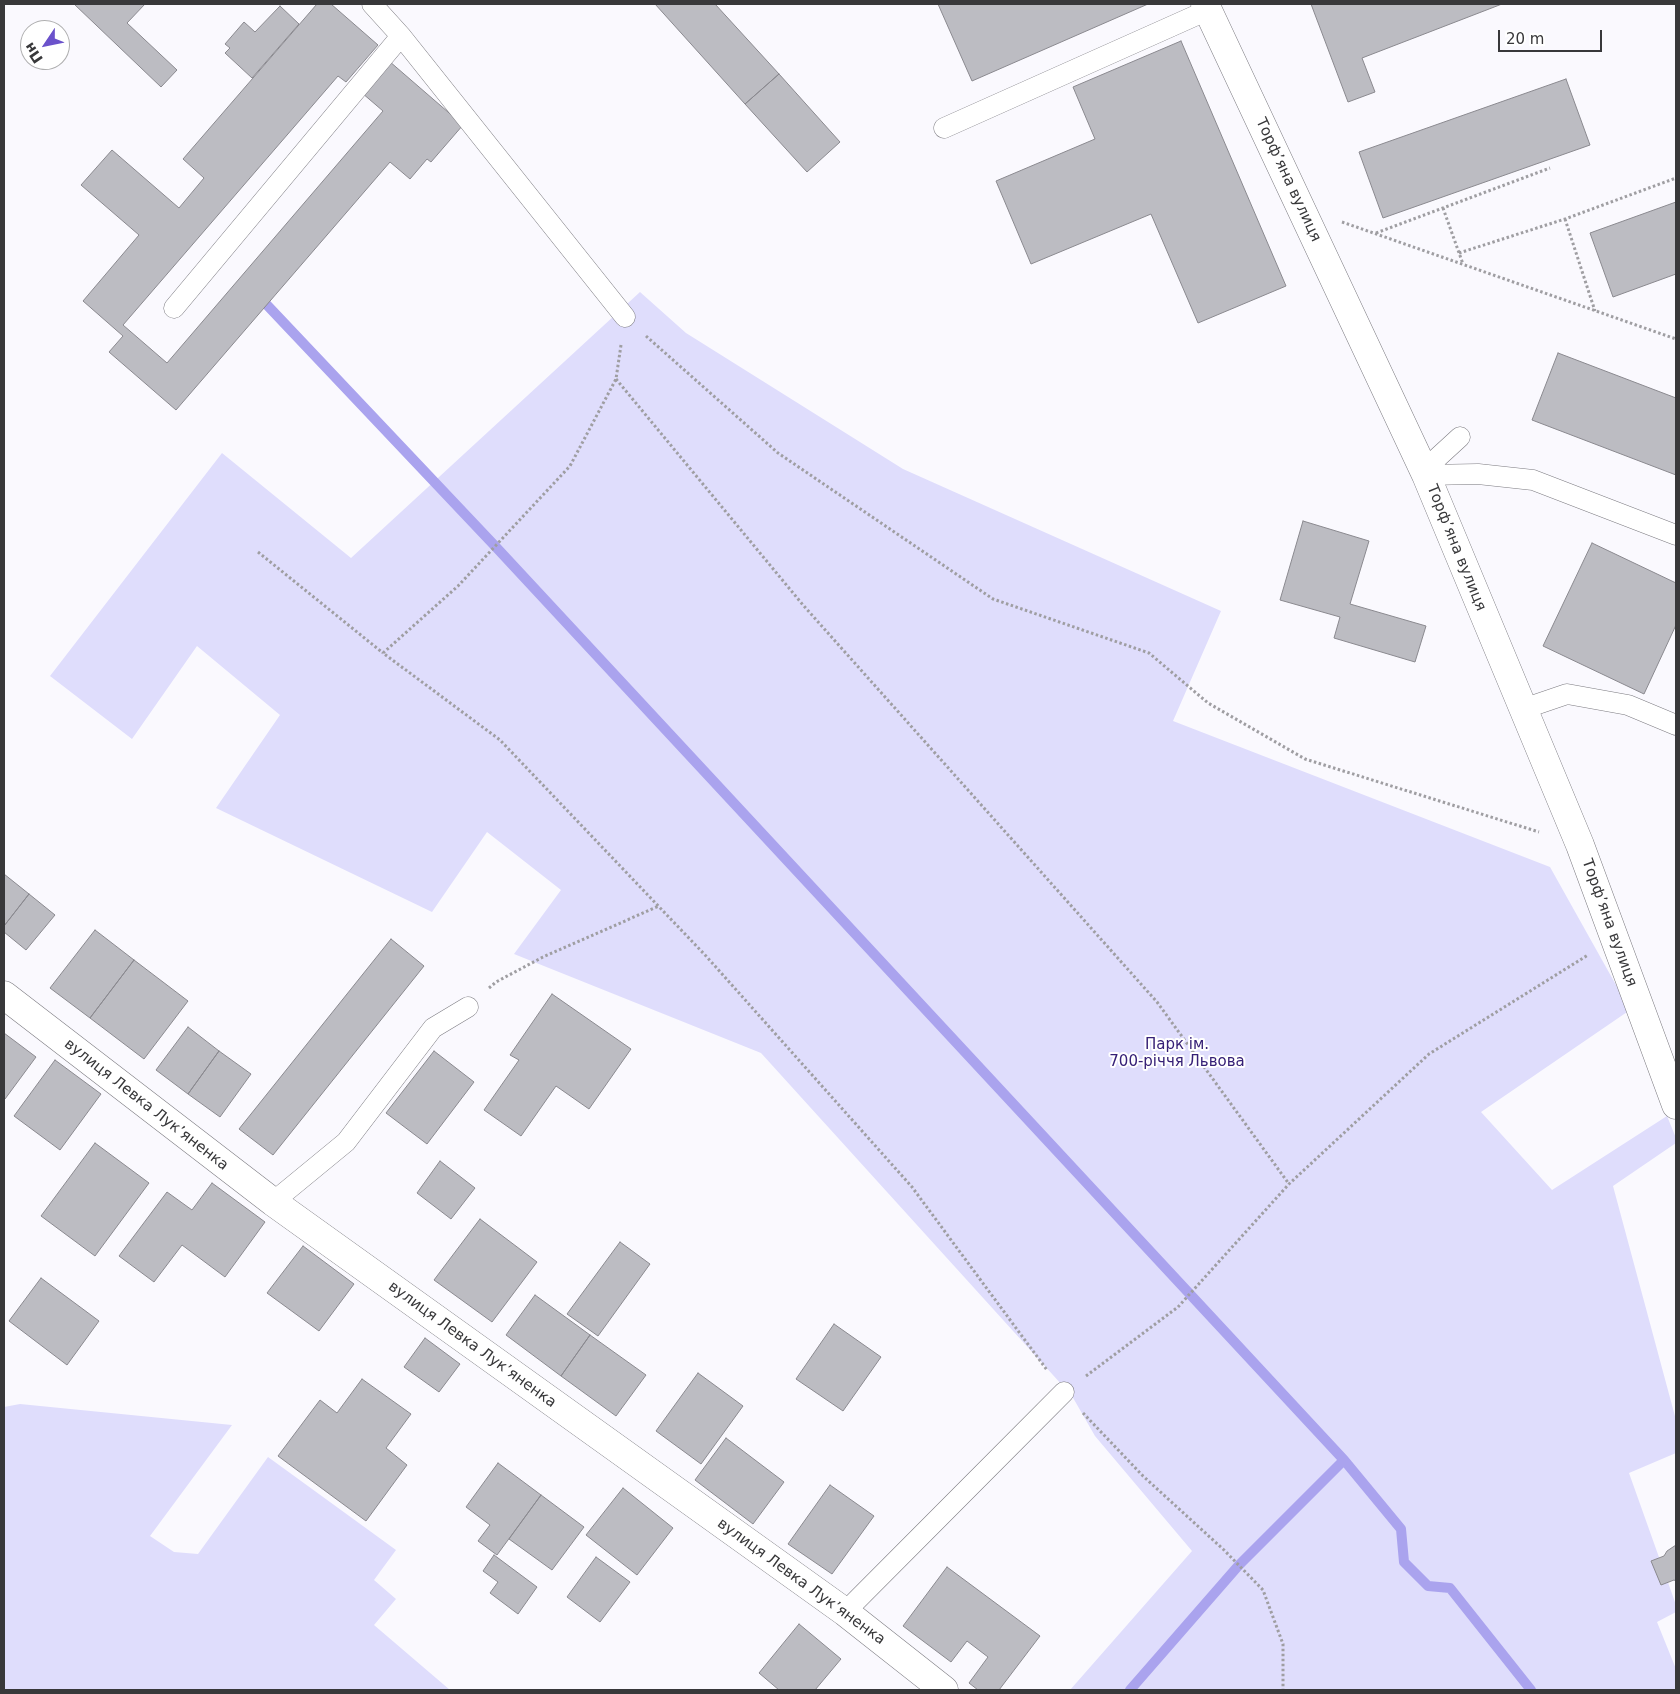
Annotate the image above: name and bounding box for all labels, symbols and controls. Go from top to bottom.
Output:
north arrow [20,20,70,70]
scale bar [1500,20,1604,52]
text: 20 m [1506,30,1544,48]
text: Пн [21,39,46,66]
street label: Торфʼяна вулиця [1251,115,1325,245]
street label: Торфʼяна вулиця [1422,482,1490,614]
street label: Торфʼяна вулиця [1578,857,1640,989]
street label: вулиця Левка Лукʼяненка [60,1035,232,1175]
park label: Парк ім. 700-річчя Львова [1109,1036,1245,1071]
street label: вулиця Левка Лукʼяненка [384,1278,560,1412]
street label: вулиця Левка Лукʼяненка [713,1515,889,1649]

